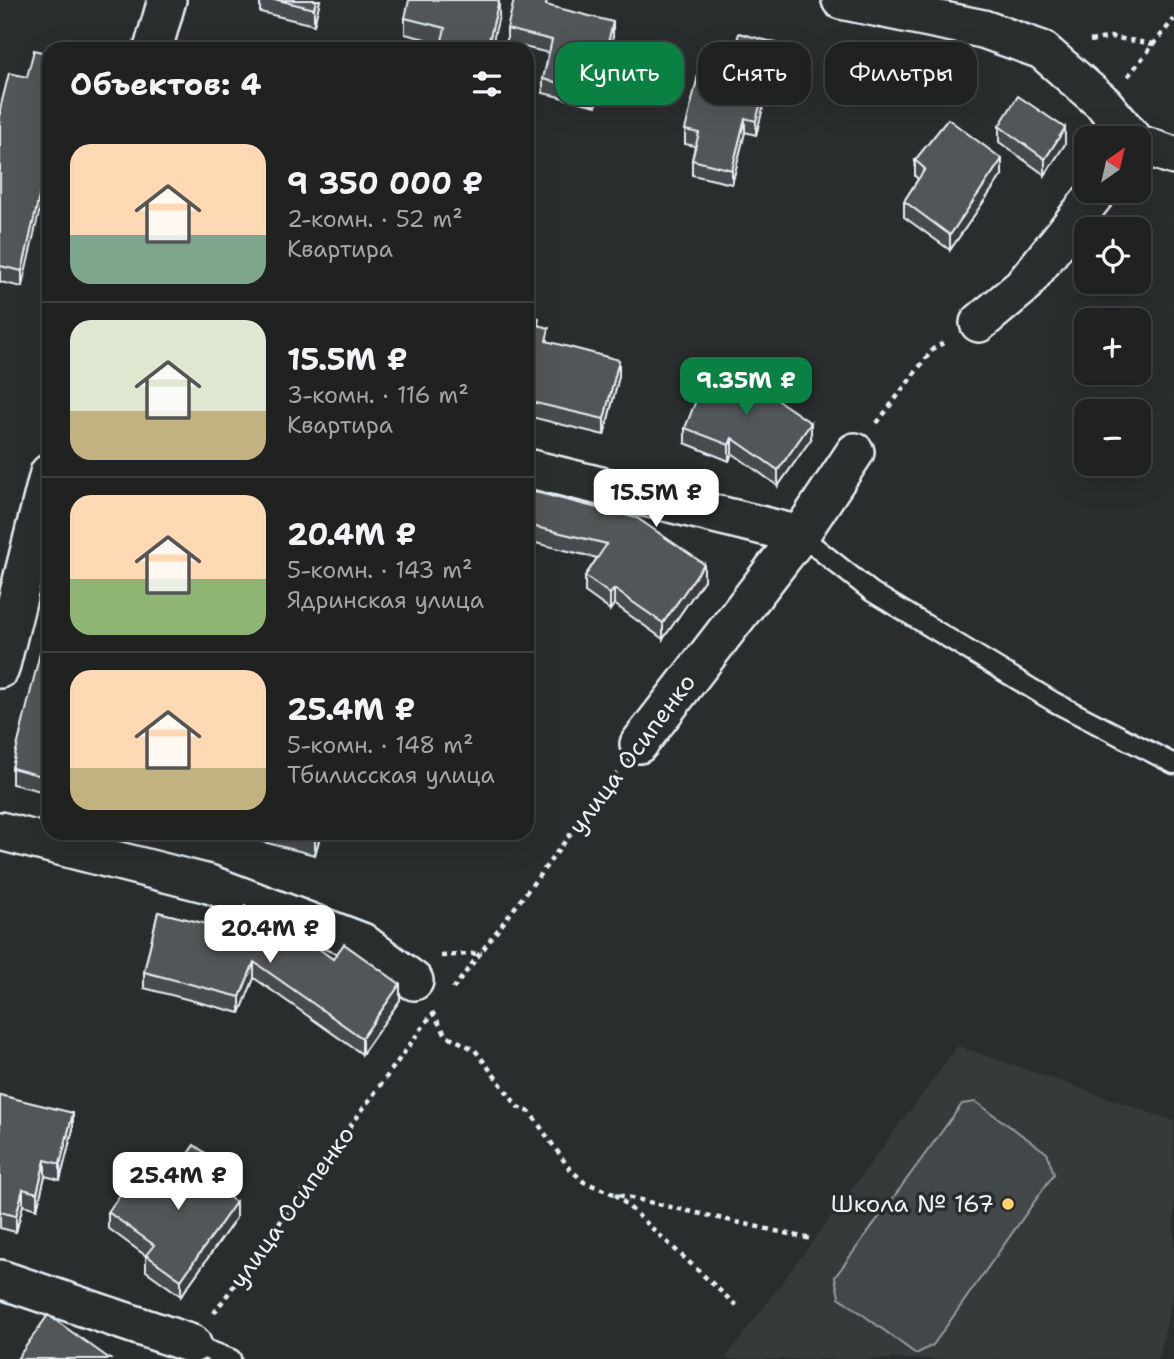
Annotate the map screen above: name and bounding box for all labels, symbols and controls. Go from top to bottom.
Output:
chip: Купить [555,42,684,105]
chip: Снять [698,42,811,105]
chip: Фильтры [825,42,977,105]
text: Объектов: 4 [70,64,262,105]
icon: filters [468,65,506,103]
north arrow [1074,126,1152,203]
map controls [1074,126,1151,476]
text: 9 350 000 ₽ [287,163,483,204]
icon: home [126,172,210,256]
text: 2-комн. · 52 m² [287,204,463,234]
button: locate [1074,217,1151,294]
text: Квартира [287,234,393,264]
button: + [1074,308,1151,385]
text: 15.5M ₽ [287,339,408,380]
icon: home [126,348,210,432]
pin: 9.35M ₽ [681,358,811,417]
text: 9.35M ₽ [696,365,796,395]
text: 3-комн. · 116 m² [287,380,469,410]
button: − [1074,399,1151,476]
text: Квартира [287,410,393,440]
pin: 15.5M ₽ [591,470,721,529]
text: 15.5M ₽ [610,477,702,507]
text: 20.4M ₽ [287,514,416,555]
icon: home [126,523,210,607]
text: 5-комн. · 143 m² [287,555,473,585]
text: Ядринская улица [287,585,484,615]
street label: улица Осипенко [561,667,703,841]
text: 25.4M ₽ [287,689,415,730]
icon: home [126,698,210,782]
text: 5-комн. · 148 m² [287,730,474,760]
text: Тбилисская улица [287,760,495,790]
pin: 20.4M ₽ [205,906,335,965]
text: 20.4M ₽ [220,913,320,943]
street label: улица Осипенко [222,1120,362,1294]
pin: 25.4M ₽ [113,1152,243,1212]
text: 25.4M ₽ [129,1160,227,1190]
place label: Школа № 167 [831,1188,994,1220]
marker: Школа № 167 [1000,1196,1016,1212]

